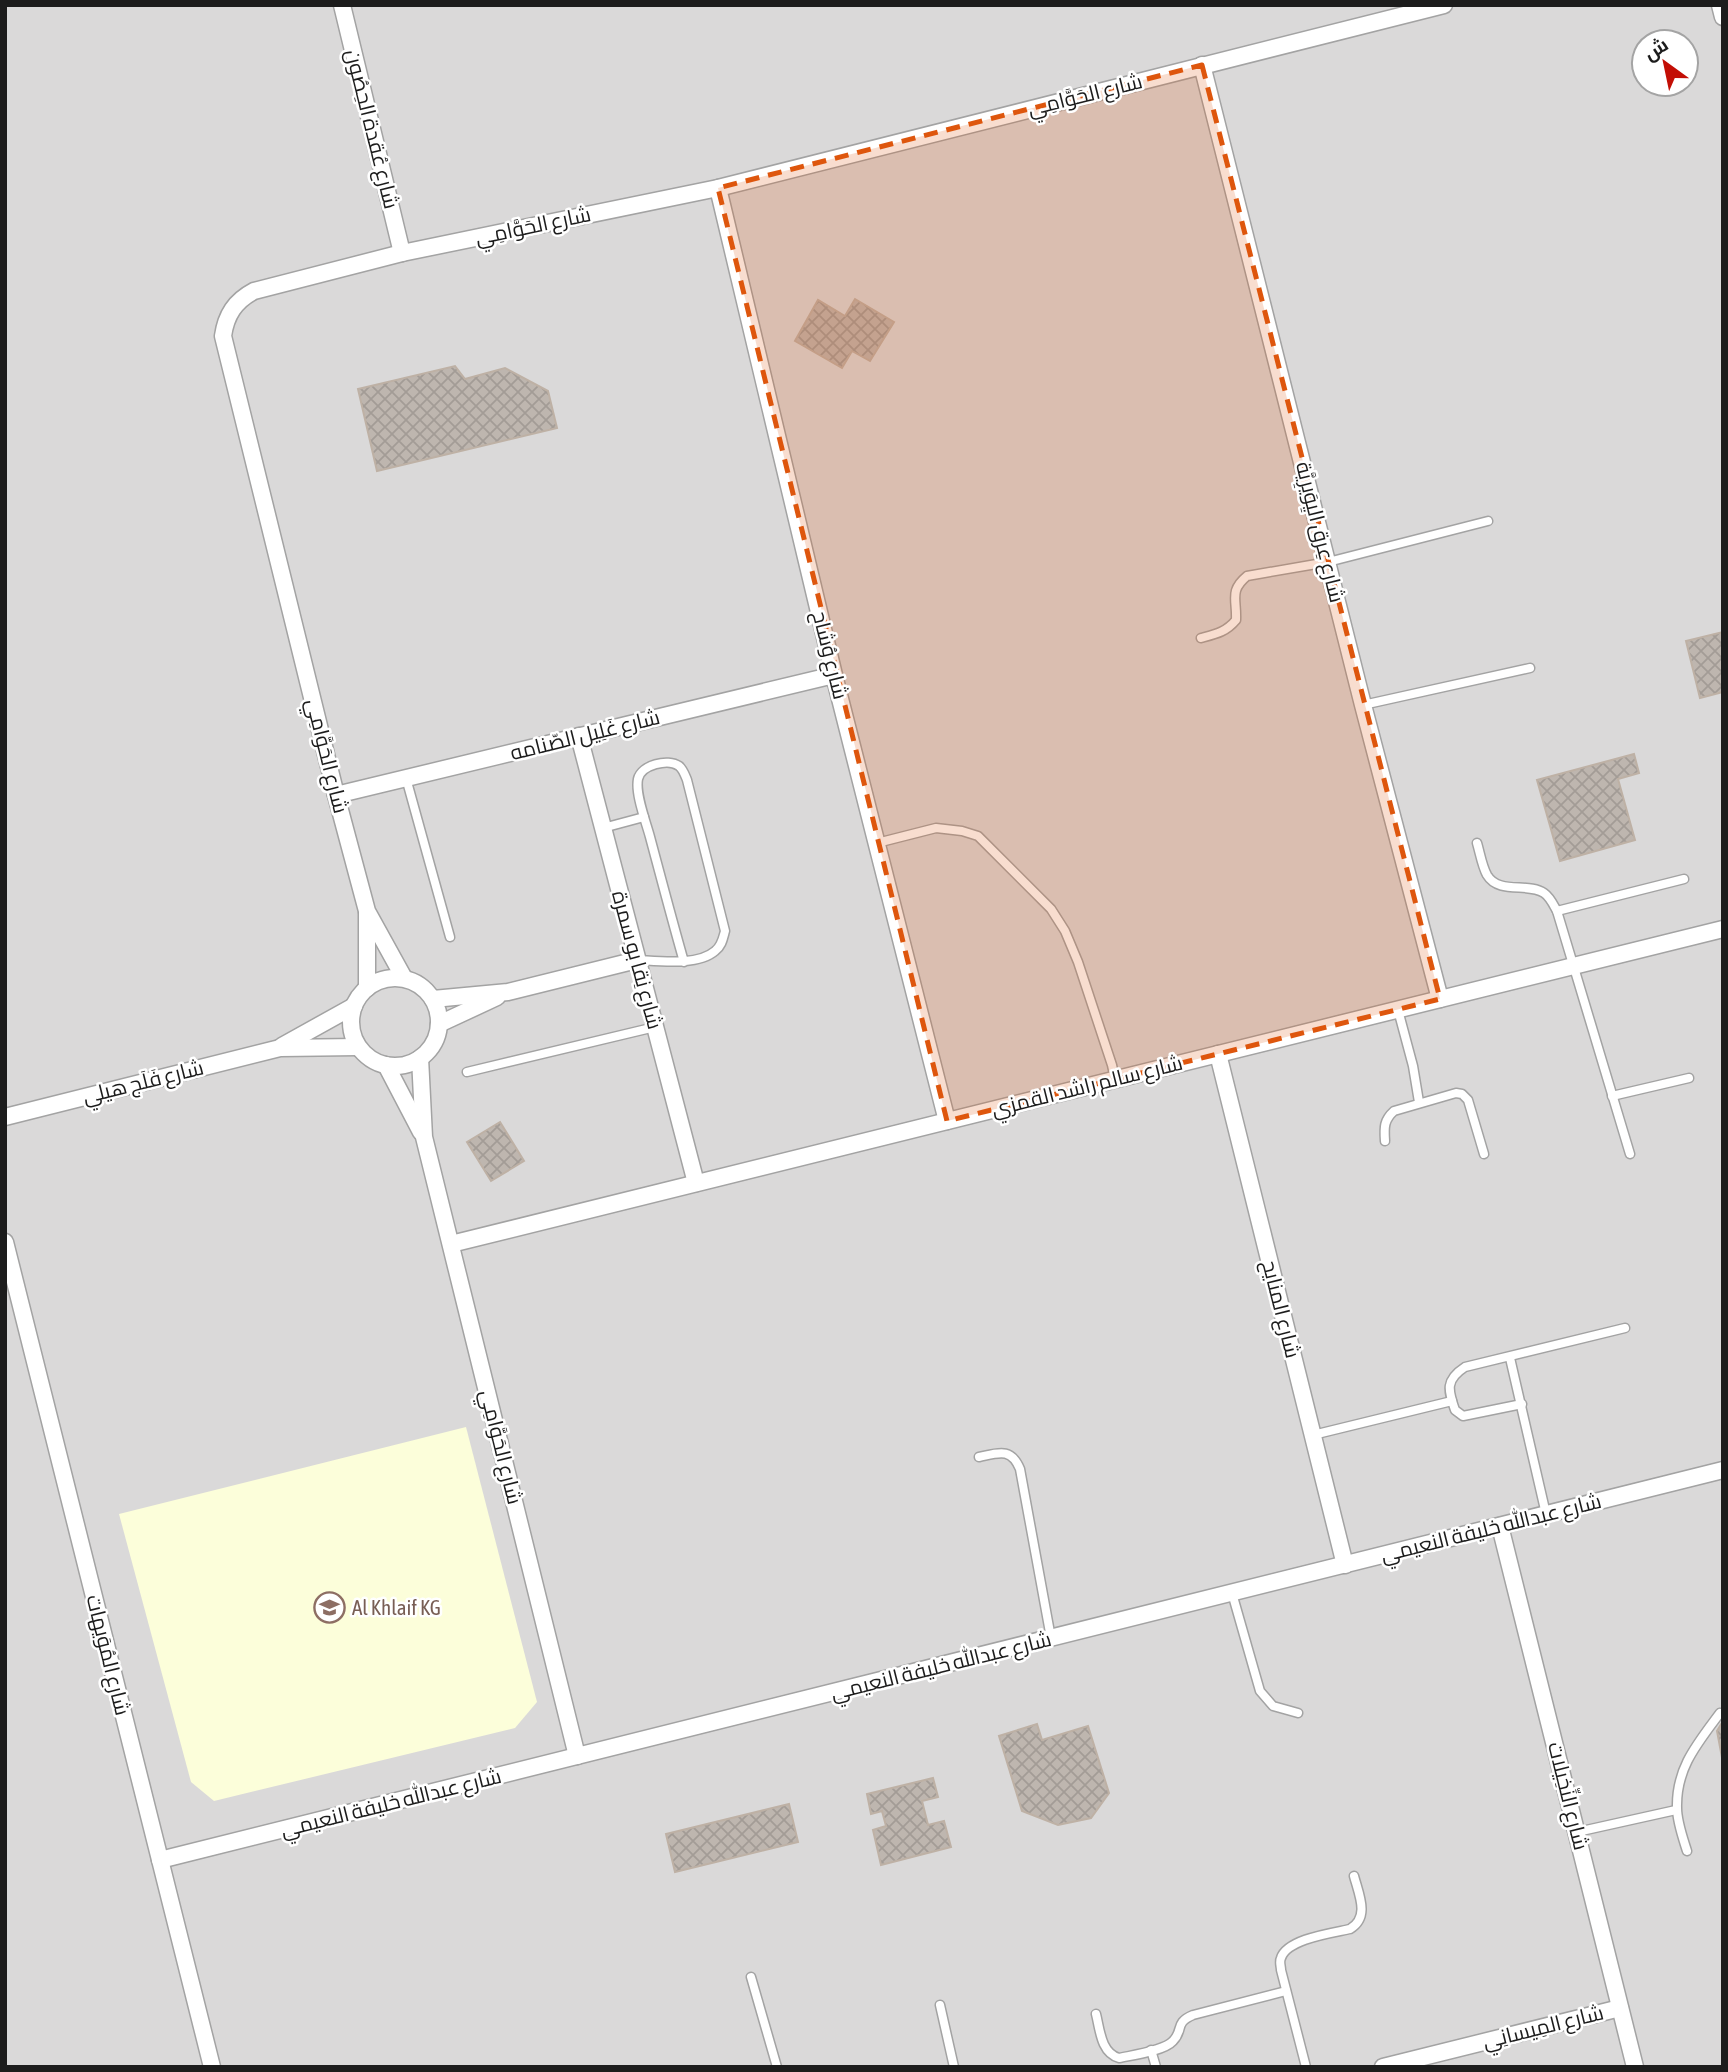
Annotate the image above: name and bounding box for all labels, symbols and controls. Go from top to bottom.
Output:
north arrow [1630,28,1700,98]
text: ش [1640,33,1673,65]
street label: شارع عُقدة الحِصُون [339,46,404,212]
street label: شارع الحَوَّامِي [1025,68,1146,125]
street label: شارع الحَوَّامِي [473,201,594,254]
street label: شارع عِرق اليِوَيرِيَّة [1289,459,1350,605]
street label: شارع وُشاح [805,608,854,702]
street label: شارع الحَوَّامِي [297,696,354,817]
street label: شارع غَلِيل الصّنامه [507,704,663,767]
street label: شارع نِقا بو سمرة [605,888,668,1032]
street label: شارع سالم راشد القمزي [989,1050,1186,1125]
street label: شارع فَلَج هيلي [80,1054,207,1112]
street label: شارع المنايح [1255,1257,1306,1361]
street label: شارع الحَوَّامِي [471,1387,528,1508]
street label: شارع عبدالله خليفة النعيمي [1378,1487,1605,1571]
school or university icon: Al Khlaif KG [312,1591,346,1625]
street label: شارع المُوَيهات [79,1592,136,1718]
place label: Al Khlaif KG [352,1595,441,1619]
street label: شارع عبدالله خليفة النعيمي [828,1625,1055,1709]
street label: شارع النِّخِيلات [1541,1739,1595,1853]
street label: شارع عبدالله خليفة النعيمي [278,1762,505,1846]
street label: شارع المِيسانِي [1480,1999,1607,2057]

